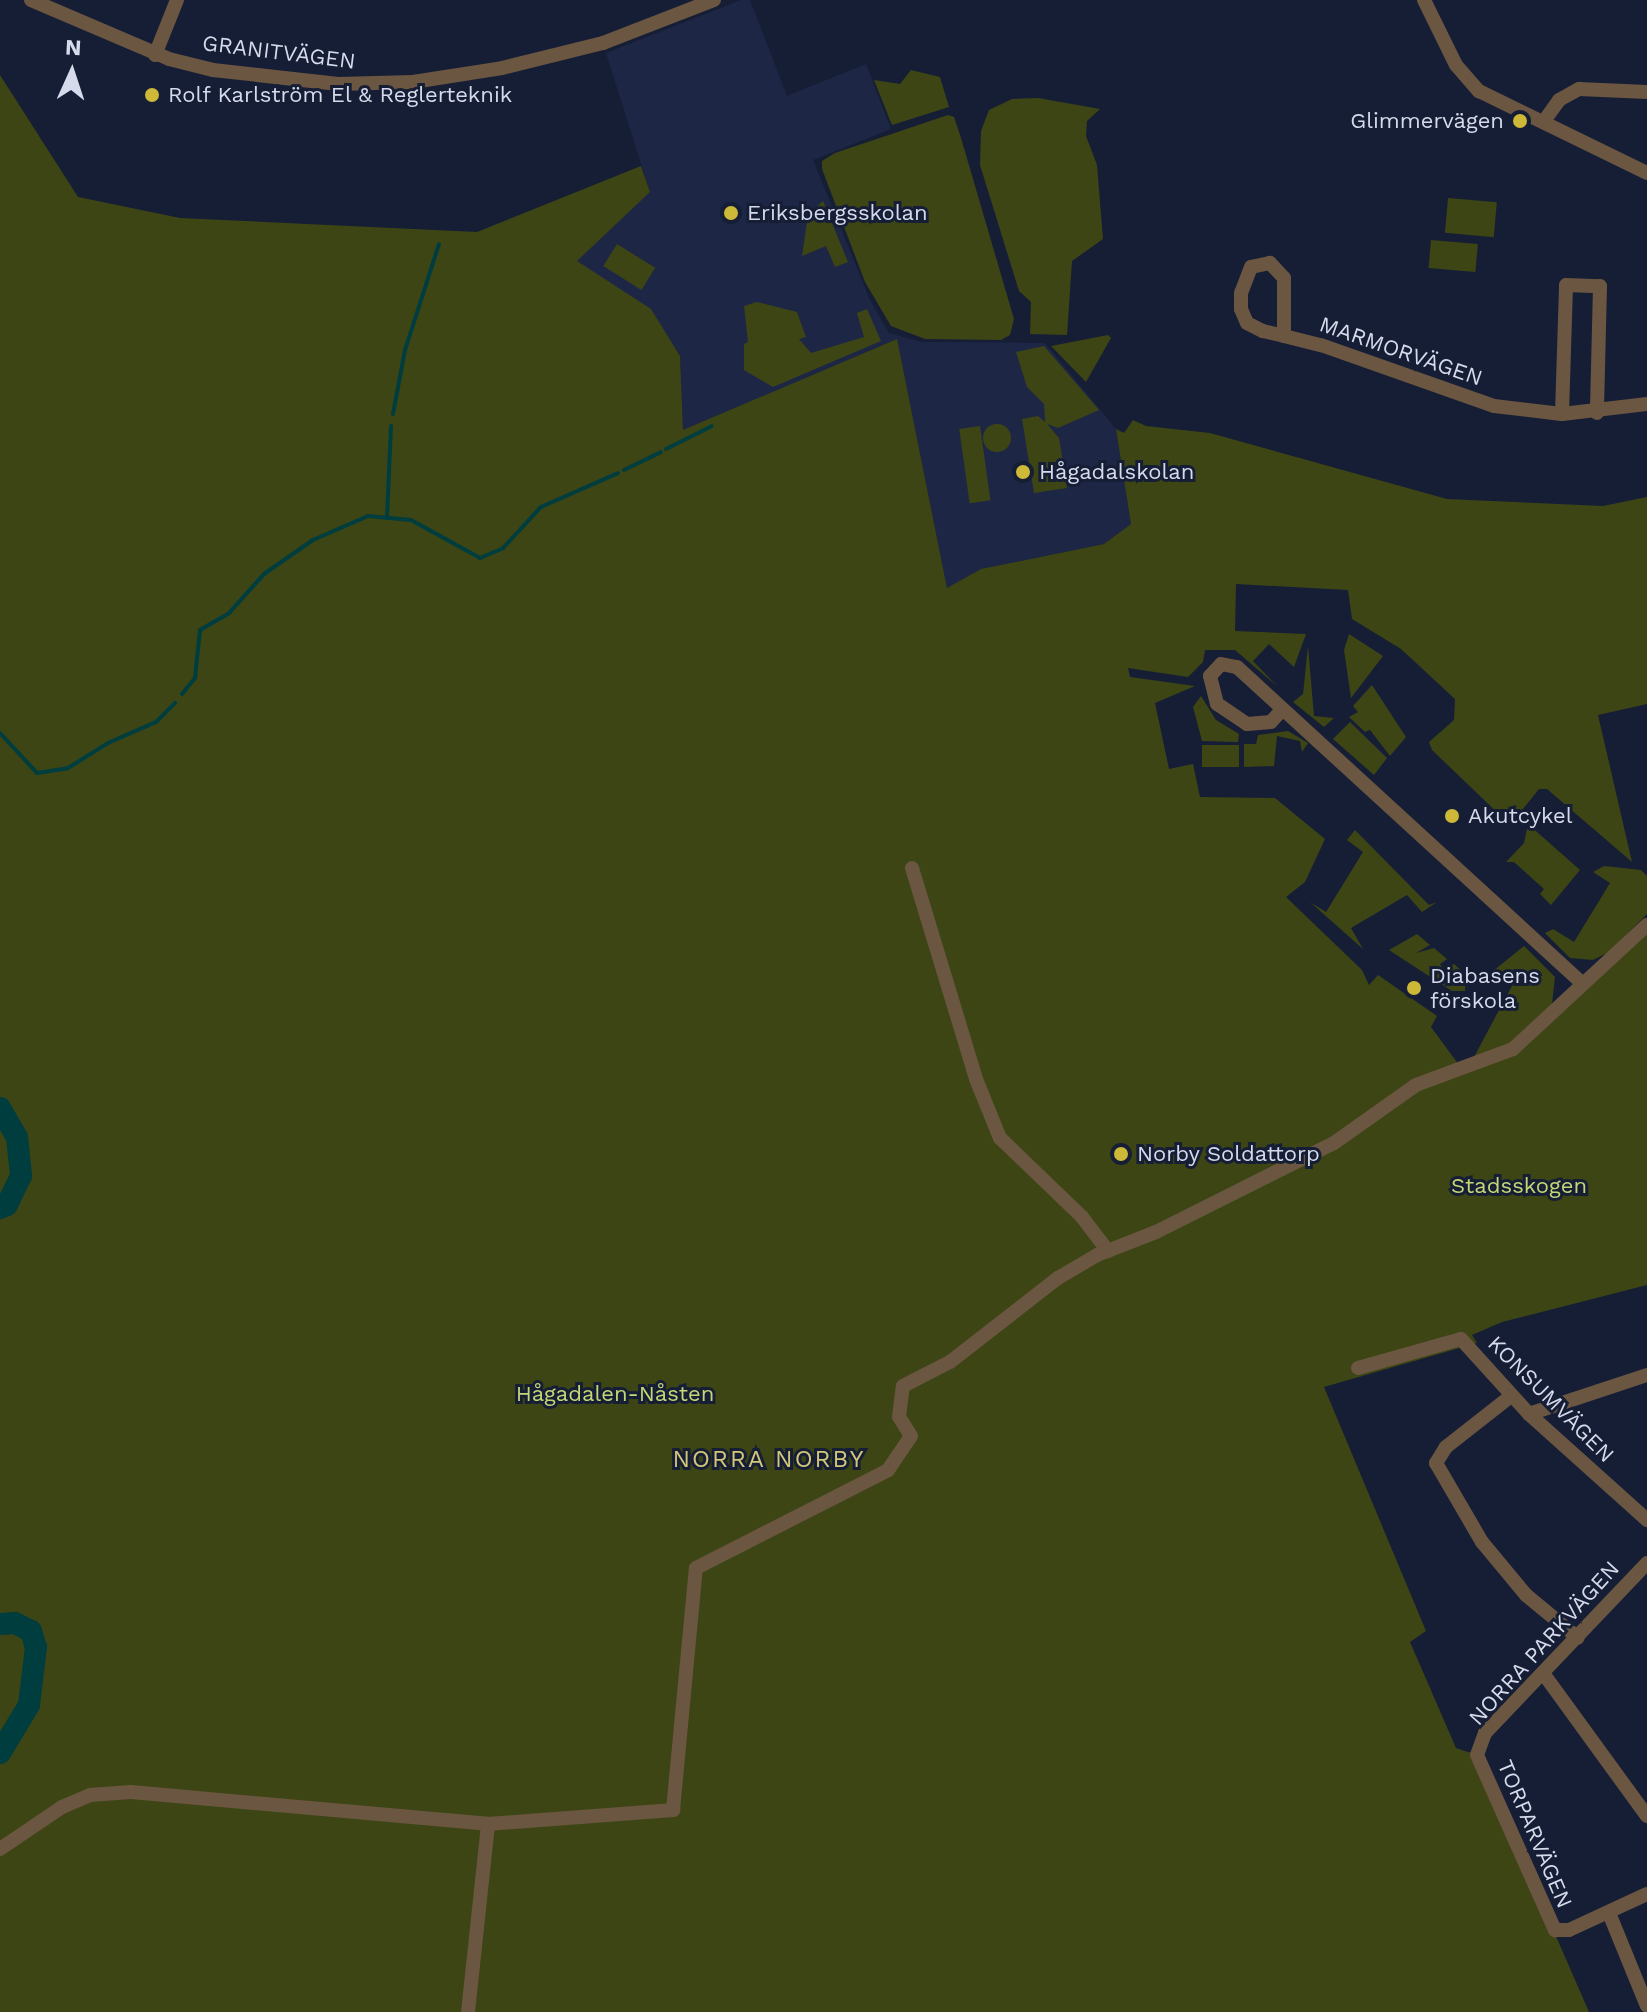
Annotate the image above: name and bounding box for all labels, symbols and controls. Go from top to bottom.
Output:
street label: GRANITVÄGEN [201,30,357,74]
north arrow [32,32,112,112]
text: N [64,35,82,60]
place label: Rolf Karlström El & Reglerteknik [168,82,514,108]
marker: Rolf Karlström El & Reglerteknik [143,86,161,104]
place label: Glimmervägen [1350,108,1504,134]
marker: Glimmervägen [1511,112,1529,130]
place label: Eriksbergsskolan [747,200,928,226]
marker: Eriksbergsskolan [722,204,740,222]
street label: MARMORVÄGEN [1316,311,1486,391]
place label: Hågadalskolan [1039,459,1194,485]
marker: Hågadalskolan [1014,463,1032,481]
place label: Akutcykel [1468,803,1573,829]
marker: Akutcykel [1443,807,1461,825]
place label: Diabasens förskola [1430,962,1540,1014]
marker: Diabasens förskola [1405,979,1423,997]
place label: Norby Soldattorp [1137,1141,1320,1167]
marker: Norby Soldattorp [1112,1145,1130,1163]
park label: Stadsskogen [1451,1173,1587,1199]
street label: KONSUMVÄGEN [1482,1330,1620,1468]
park label: Hågadalen-Nåsten [516,1381,714,1407]
district label: NORRA NORBY [672,1446,866,1474]
street label: NORRA PARKVÄGEN [1463,1555,1625,1731]
street label: TORPARVÄGEN [1492,1756,1578,1912]

